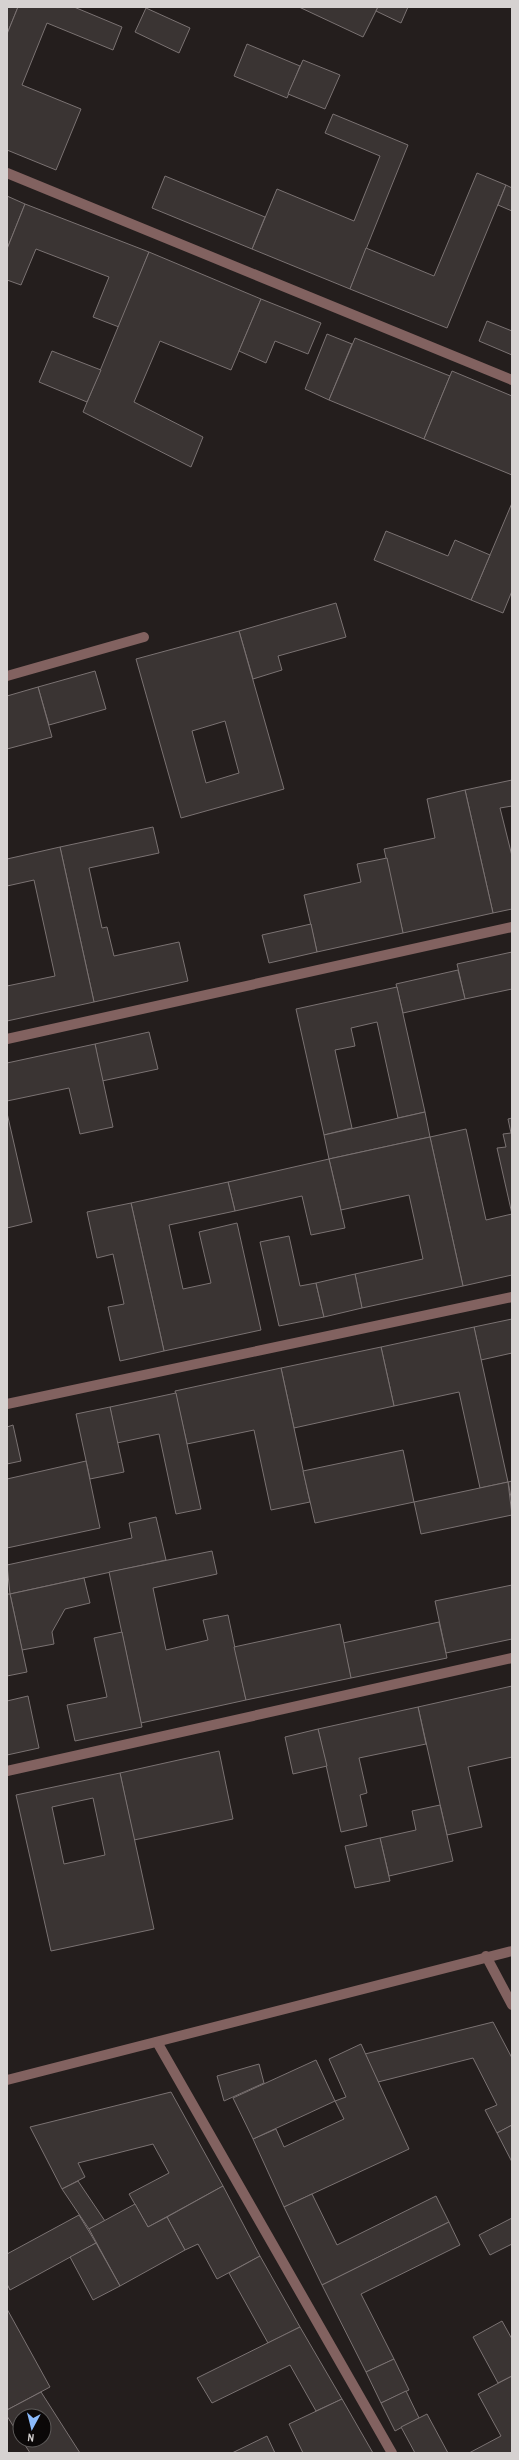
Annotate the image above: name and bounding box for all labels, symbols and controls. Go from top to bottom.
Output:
north arrow [12,2408,52,2448]
text: N [27,2431,35,2445]

